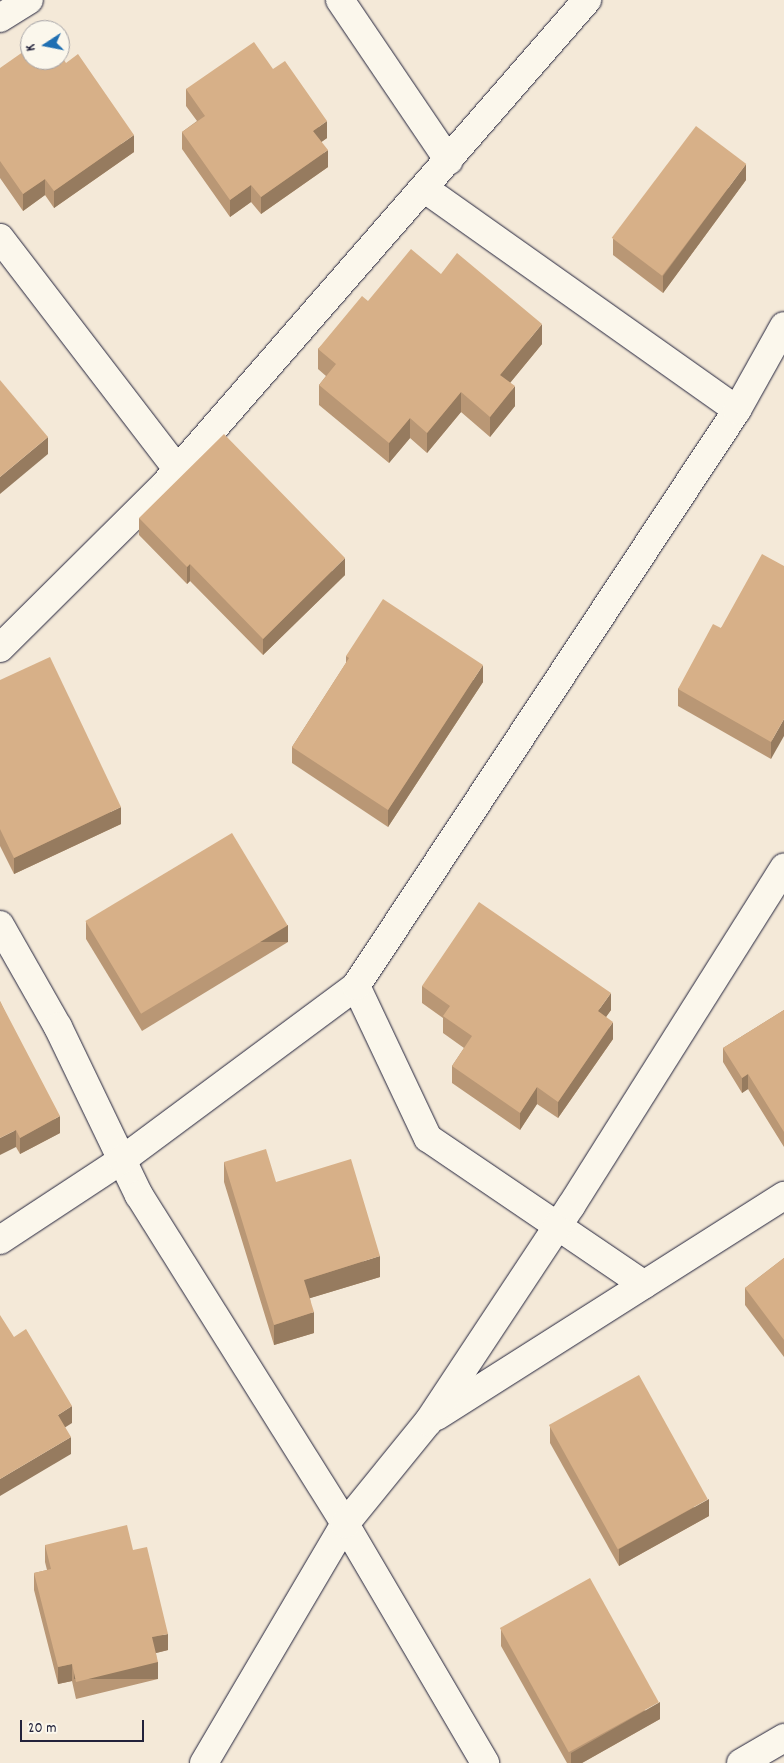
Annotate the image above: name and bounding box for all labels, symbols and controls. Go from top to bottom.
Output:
north arrow [20,20,70,70]
text: K [21,43,42,53]
scale bar [22,1710,146,1742]
text: 20 m [28,1718,56,1740]

